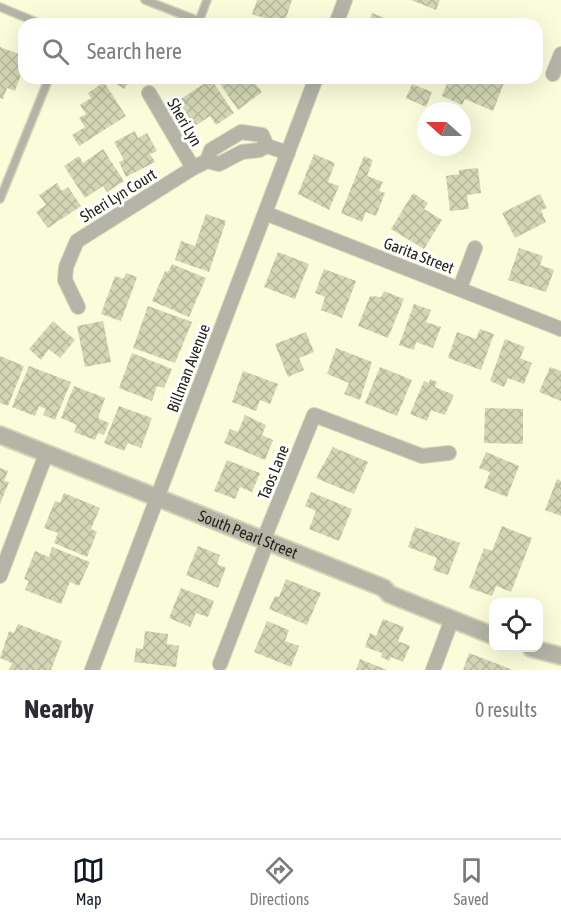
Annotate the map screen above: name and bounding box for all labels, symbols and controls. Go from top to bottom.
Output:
search box [18,18,543,84]
icon: search [39,35,72,68]
text: Search here [87,38,182,64]
street label: Sheri Lyn [163,95,206,150]
north arrow [417,102,471,156]
street label: Sheri Lyn Court [77,164,160,226]
street label: Garita Street [381,233,457,277]
street label: Billman Avenue [163,321,213,415]
street label: Taos Lane [254,442,292,502]
street label: South Pearl Street [196,506,301,562]
map controls [489,598,543,652]
button: locate [489,598,543,652]
text: Nearby [24,694,94,724]
text: 0 results [475,698,537,721]
tab: Map [72,854,105,908]
tab: Directions [249,854,309,908]
tab: Saved [453,854,489,908]

